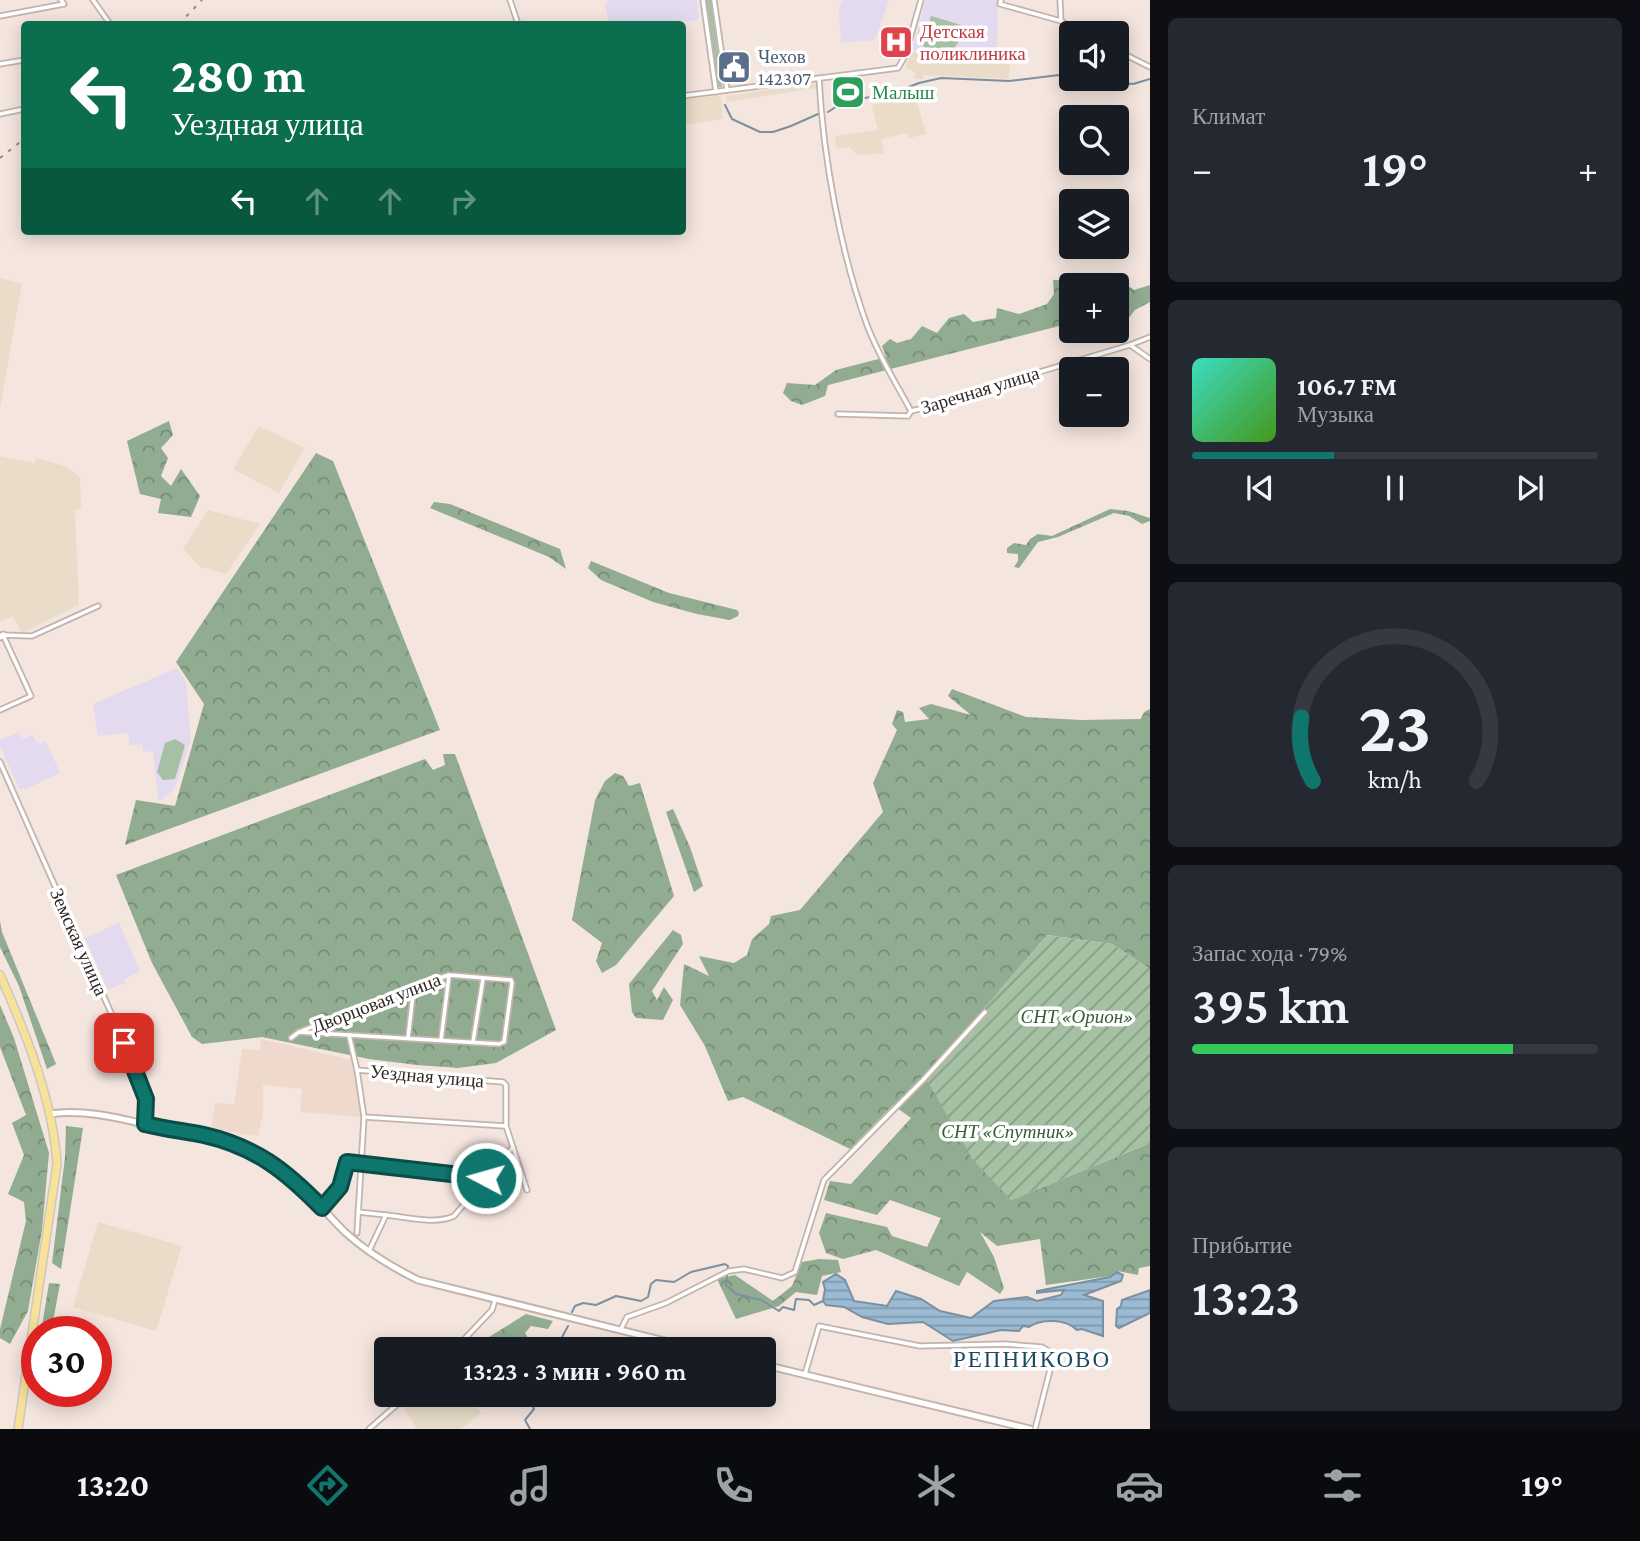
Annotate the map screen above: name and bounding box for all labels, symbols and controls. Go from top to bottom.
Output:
place label: Детская поликлиника [920,21,1026,64]
map controls [1059,21,1129,427]
button: sound [1059,21,1129,91]
hospital icon: Детская поликлиника [877,23,915,61]
place label: Чехов 142307 [758,46,811,89]
text: 280 m [171,48,305,103]
public building icon: Чехов 142307 [715,48,753,86]
icon: left [56,49,147,140]
sports icon: Малыш [829,73,867,111]
place label: Малыш [872,82,935,103]
text: Климат [1192,103,1265,129]
button: search [1059,105,1129,175]
text: Уездная улица [171,106,364,142]
text: 19° [1362,139,1428,197]
text: − [1192,148,1212,190]
text: + [1578,148,1598,190]
icon: left [225,182,263,220]
icon: ahead [298,182,336,220]
icon: ahead [371,182,409,220]
icon: right [444,182,482,220]
button: layers [1059,189,1129,259]
button: + [1059,273,1129,343]
button: − [1059,357,1129,427]
street label: Заречная улица [918,362,1042,418]
text: 106.7 FM [1297,372,1397,401]
text: Музыка [1297,401,1374,427]
icon: previous [1241,469,1279,507]
icon: pause [1376,469,1414,507]
icon: next [1511,469,1549,507]
text: 23 [1359,686,1431,767]
text: km/h [1368,765,1422,792]
street label: Земская улица [46,885,112,999]
text: Запас хода · 79% [1192,940,1347,966]
street label: Дворцовая улица [308,968,444,1037]
text: 395 km [1192,976,1349,1034]
park label: СНТ «Орион» [1021,1006,1133,1027]
pin [94,1013,154,1073]
icon: arrive [105,1024,143,1062]
street label: Уездная улица [369,1061,486,1091]
park label: СНТ «Спутник» [941,1121,1075,1142]
position arrow [449,1141,523,1215]
text: Прибытие [1192,1232,1292,1258]
text: 13:23 [1192,1268,1300,1326]
speed limit sign: 30 [21,1316,112,1407]
district label: РЕПНИКОВО [953,1346,1111,1372]
text: 13:23 · 3 мин · 960 m [464,1357,686,1386]
icon: directions [303,1461,352,1510]
icon: music [506,1461,555,1510]
icon: phone [709,1461,758,1510]
icon: climate [912,1461,961,1510]
icon: car [1115,1461,1164,1510]
icon: filters [1318,1461,1367,1510]
text: 13:20 [77,1467,149,1503]
text: 19° [1521,1467,1563,1503]

